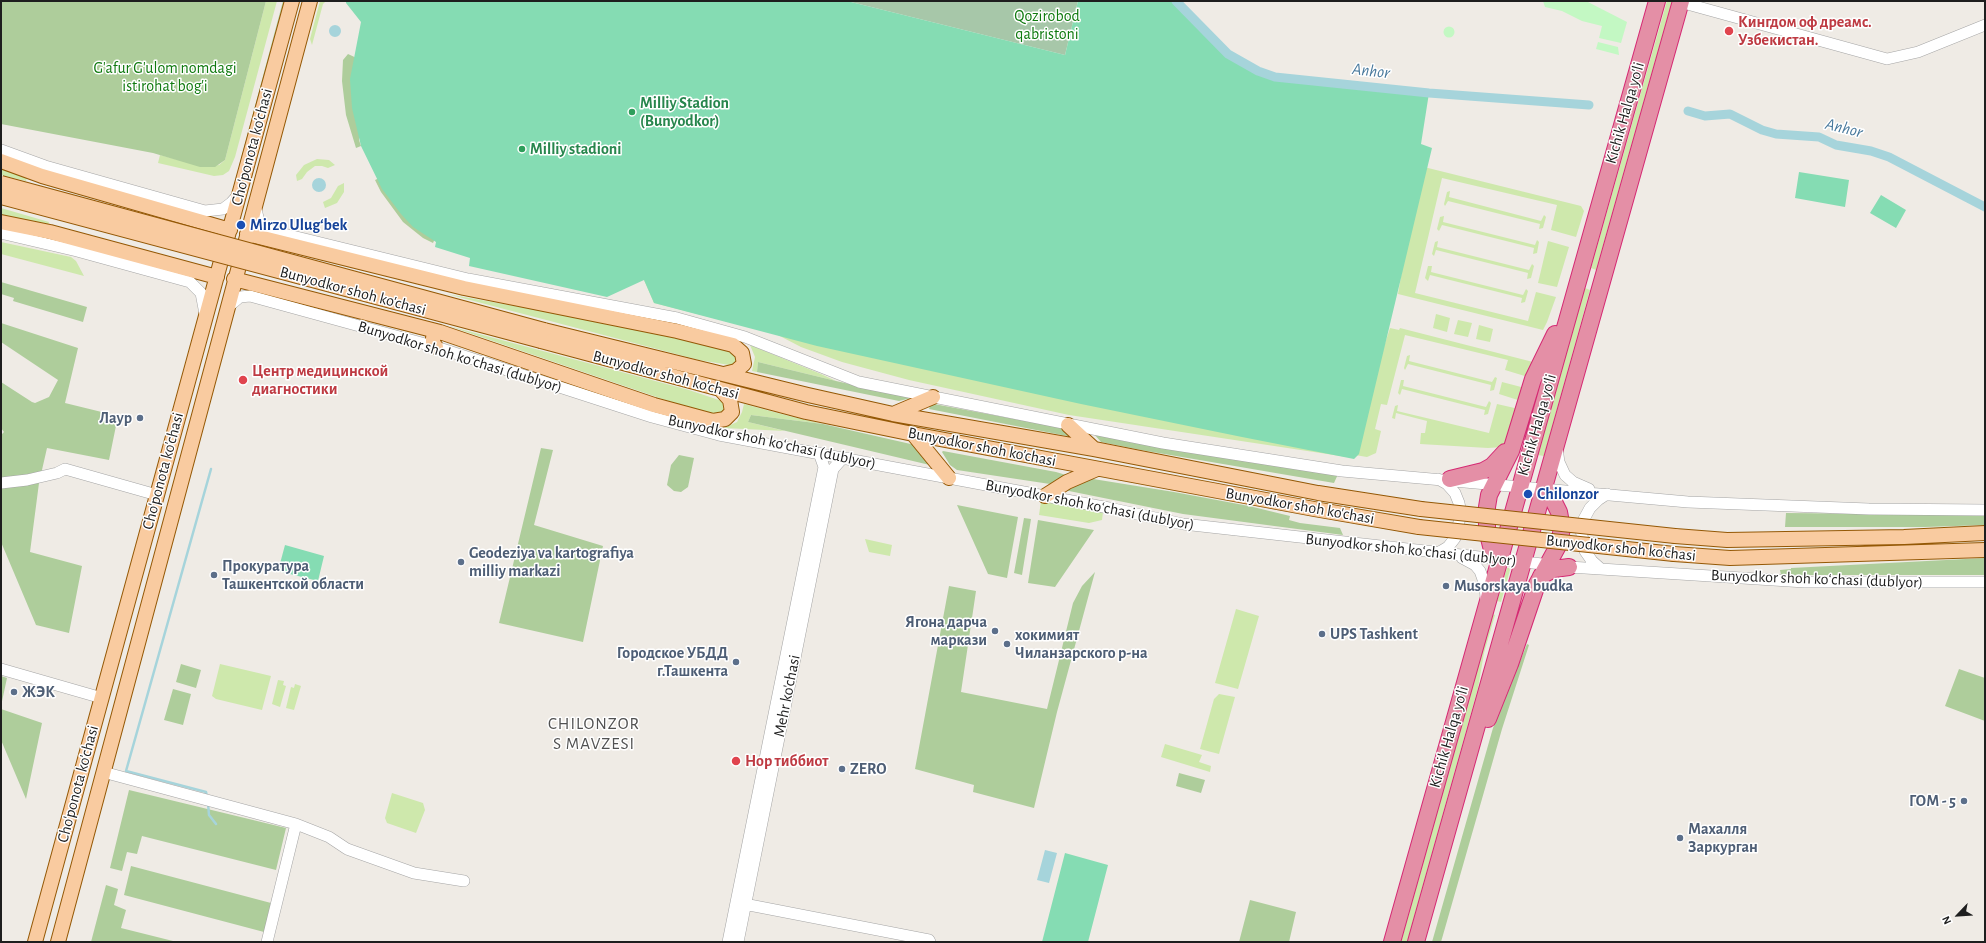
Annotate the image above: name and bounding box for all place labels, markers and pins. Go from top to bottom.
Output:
place label: Кингдом оф дреамс. Узбекистан. [1738,12,1872,50]
marker: Кингдом оф дреамс. Узбекистан. [1723,25,1735,37]
place label: Milliy Stadion (Bunyodkor) [640,93,729,131]
marker: Milliy Stadion (Bunyodkor) [627,107,637,117]
place label: Milliy stadioni [530,139,621,159]
marker: Milliy stadioni [517,144,527,154]
place label: Mirzo Ulugʻbek [250,215,347,235]
marker: Mirzo Ulugʻbek [235,219,247,231]
place label: Центр медицинской диагностики [252,361,388,399]
marker: Центр медицинской диагностики [237,374,249,386]
place label: Лаур [99,408,132,428]
marker: Лаур [135,413,145,423]
place label: Chilonzor [1537,484,1599,504]
marker: Chilonzor [1522,488,1534,500]
place label: Geodeziya va kartografiya milliy markazi [469,543,634,581]
place label: Прокуратура Ташкентской области [222,556,364,594]
marker: Geodeziya va kartografiya milliy markazi [456,557,466,567]
marker: Прокуратура Ташкентской области [209,570,219,580]
place label: Musorskaya budka [1454,576,1573,596]
marker: Musorskaya budka [1441,581,1451,591]
place label: Ягона дарча маркази [905,612,987,650]
place label: UPS Tashkent [1330,624,1418,644]
place label: хокимият Чиланзарского р-на [1015,625,1148,663]
marker: Ягона дарча маркази [990,626,1000,636]
marker: UPS Tashkent [1317,629,1327,639]
marker: хокимият Чиланзарского р-на [1002,639,1012,649]
place label: Городское УБДД г.Ташкента [617,643,728,681]
marker: Городское УБДД г.Ташкента [731,657,741,667]
place label: ЖЭК [22,682,55,702]
marker: ЖЭК [9,687,19,697]
place label: Нор тиббиот [745,751,828,771]
marker: Нор тиббиот [730,755,742,767]
place label: ZERO [850,759,886,779]
marker: ZERO [837,764,847,774]
place label: ГОМ - 5 [1909,791,1956,811]
marker: ГОМ - 5 [1959,796,1969,806]
place label: Махалля Заркурган [1688,819,1758,857]
marker: Махалля Заркурган [1675,833,1685,843]

